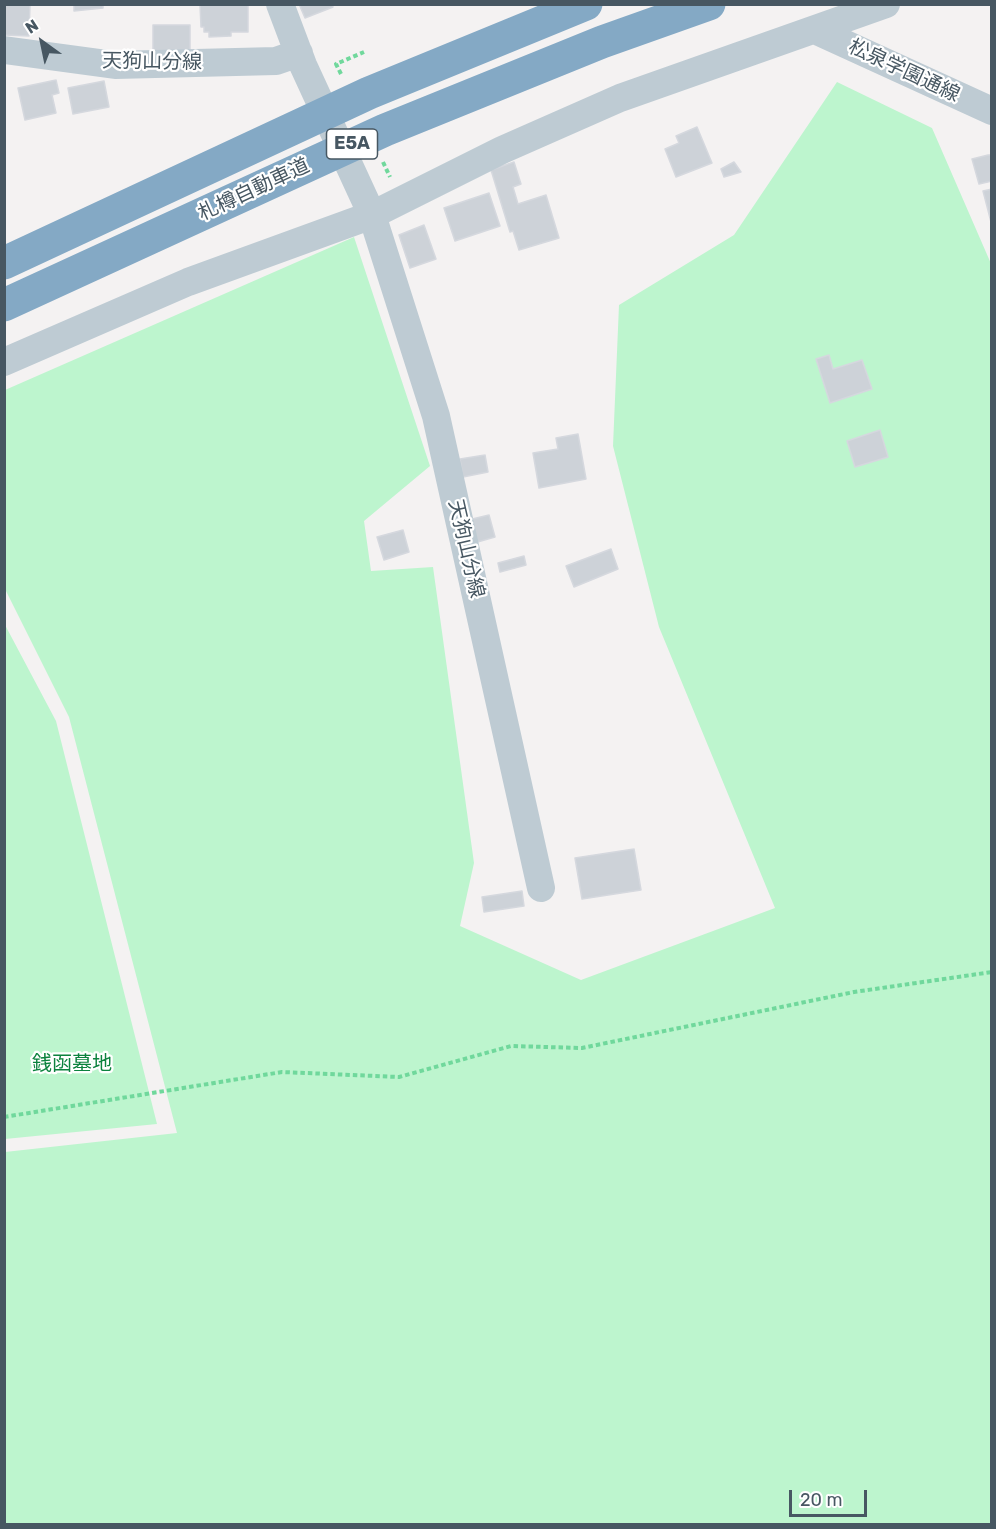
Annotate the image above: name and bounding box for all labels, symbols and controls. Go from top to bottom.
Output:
north arrow [12,12,72,72]
text: N [22,15,42,38]
street label: 松泉学園通線 [845,35,963,107]
street label: 天狗山分線 [102,49,202,75]
road number: E5A [326,129,378,159]
street label: 札樽自動車道 [195,154,313,226]
street label: 天狗山分線 [443,498,489,600]
park label: 銭函墓地 [32,1052,112,1076]
scale bar [792,1478,870,1516]
text: 20 m [800,1489,842,1511]

